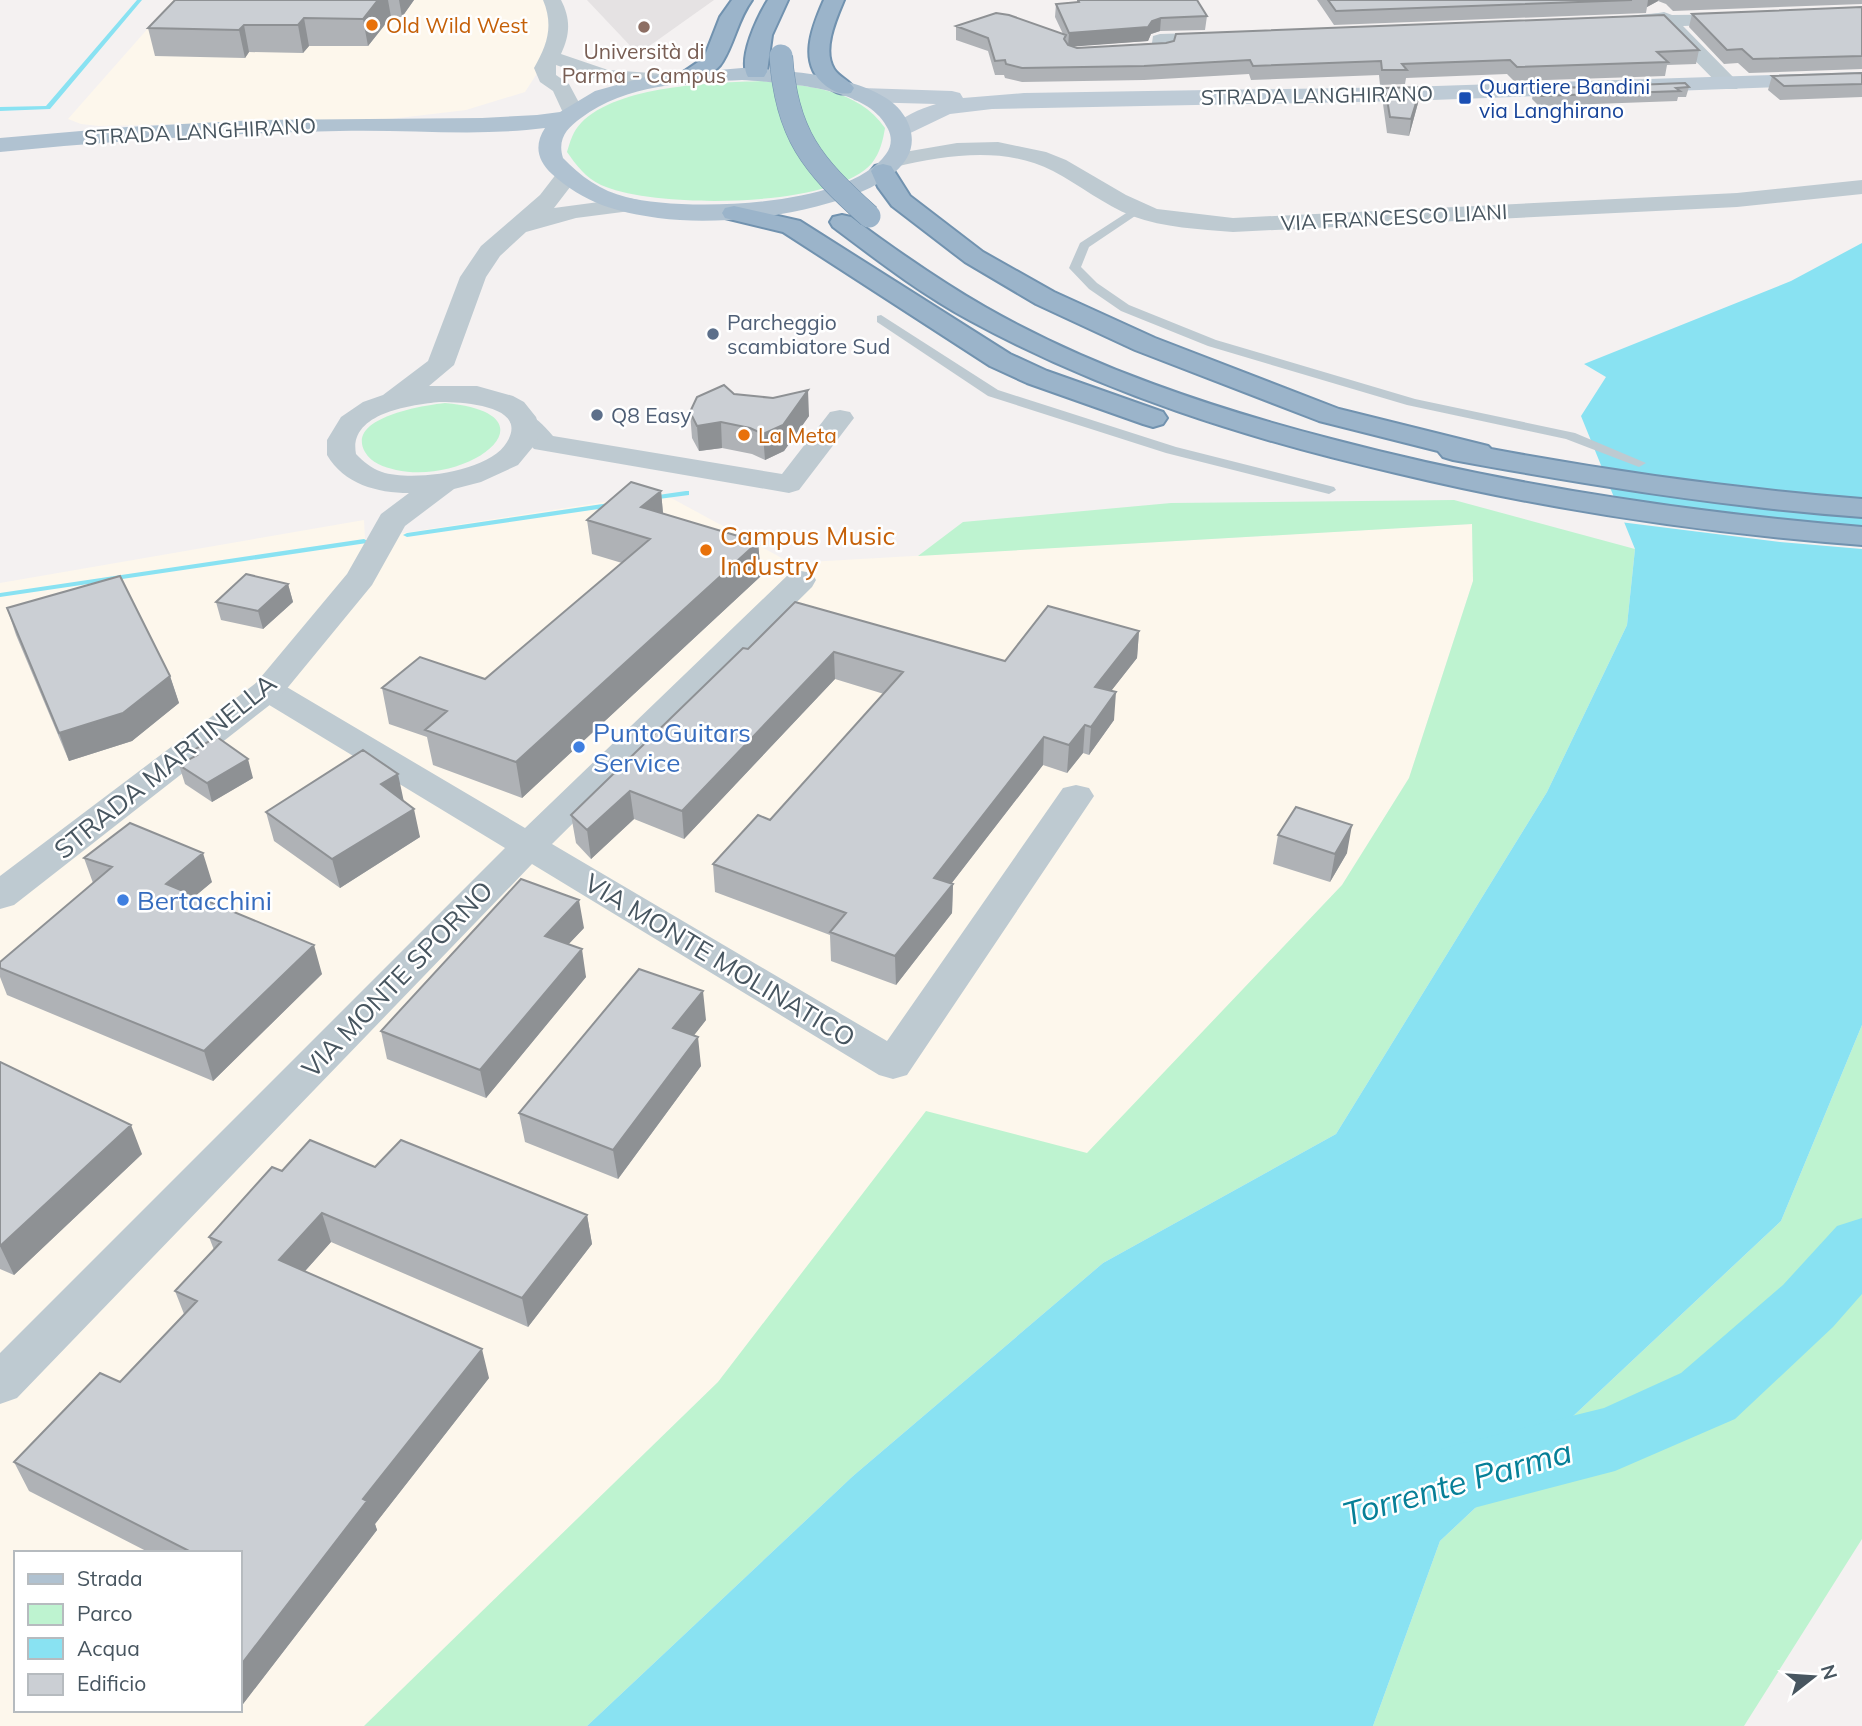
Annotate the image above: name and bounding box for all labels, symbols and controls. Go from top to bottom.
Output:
place label: Old Wild West [386,12,528,38]
marker: Old Wild West [364,17,380,33]
marker: Università di Parma - Campus [636,19,652,35]
place label: Università di Parma - Campus [562,38,726,88]
place label: Quartiere Bandini via Langhirano [1479,73,1650,123]
street label: STRADA LANGHIRANO [1201,80,1433,110]
marker: Quartiere Bandini via Langhirano [1457,90,1473,106]
street label: STRADA LANGHIRANO [83,112,317,150]
street label: VIA FRANCESCO LIANI [1280,198,1508,236]
place label: Parcheggio scambiatore Sud [727,309,890,359]
marker: Parcheggio scambiatore Sud [705,326,721,342]
place label: Q8 Easy [611,402,691,428]
marker: Q8 Easy [589,407,605,423]
place label: La Meta [758,422,837,448]
marker: La Meta [736,427,752,443]
place label: Campus Music Industry [720,519,895,582]
marker: Campus Music Industry [698,542,714,558]
street label: STRADA MARTINELLA [47,666,283,866]
place label: PuntoGuitars Service [593,716,751,779]
marker: PuntoGuitars Service [571,739,587,755]
street label: VIA MONTE MOLINATICO [579,866,861,1054]
street label: VIA MONTE SPORNO [295,874,499,1084]
place label: Bertacchini [137,884,272,917]
marker: Bertacchini [115,892,131,908]
water label: Torrente Parma [1338,1430,1576,1534]
legend [14,1551,242,1712]
text: Strada [77,1565,143,1591]
text: Parco [77,1600,132,1626]
text: Acqua [77,1635,140,1661]
north arrow [1778,1642,1848,1712]
text: N [1816,1662,1843,1682]
text: Edificio [77,1670,146,1696]

